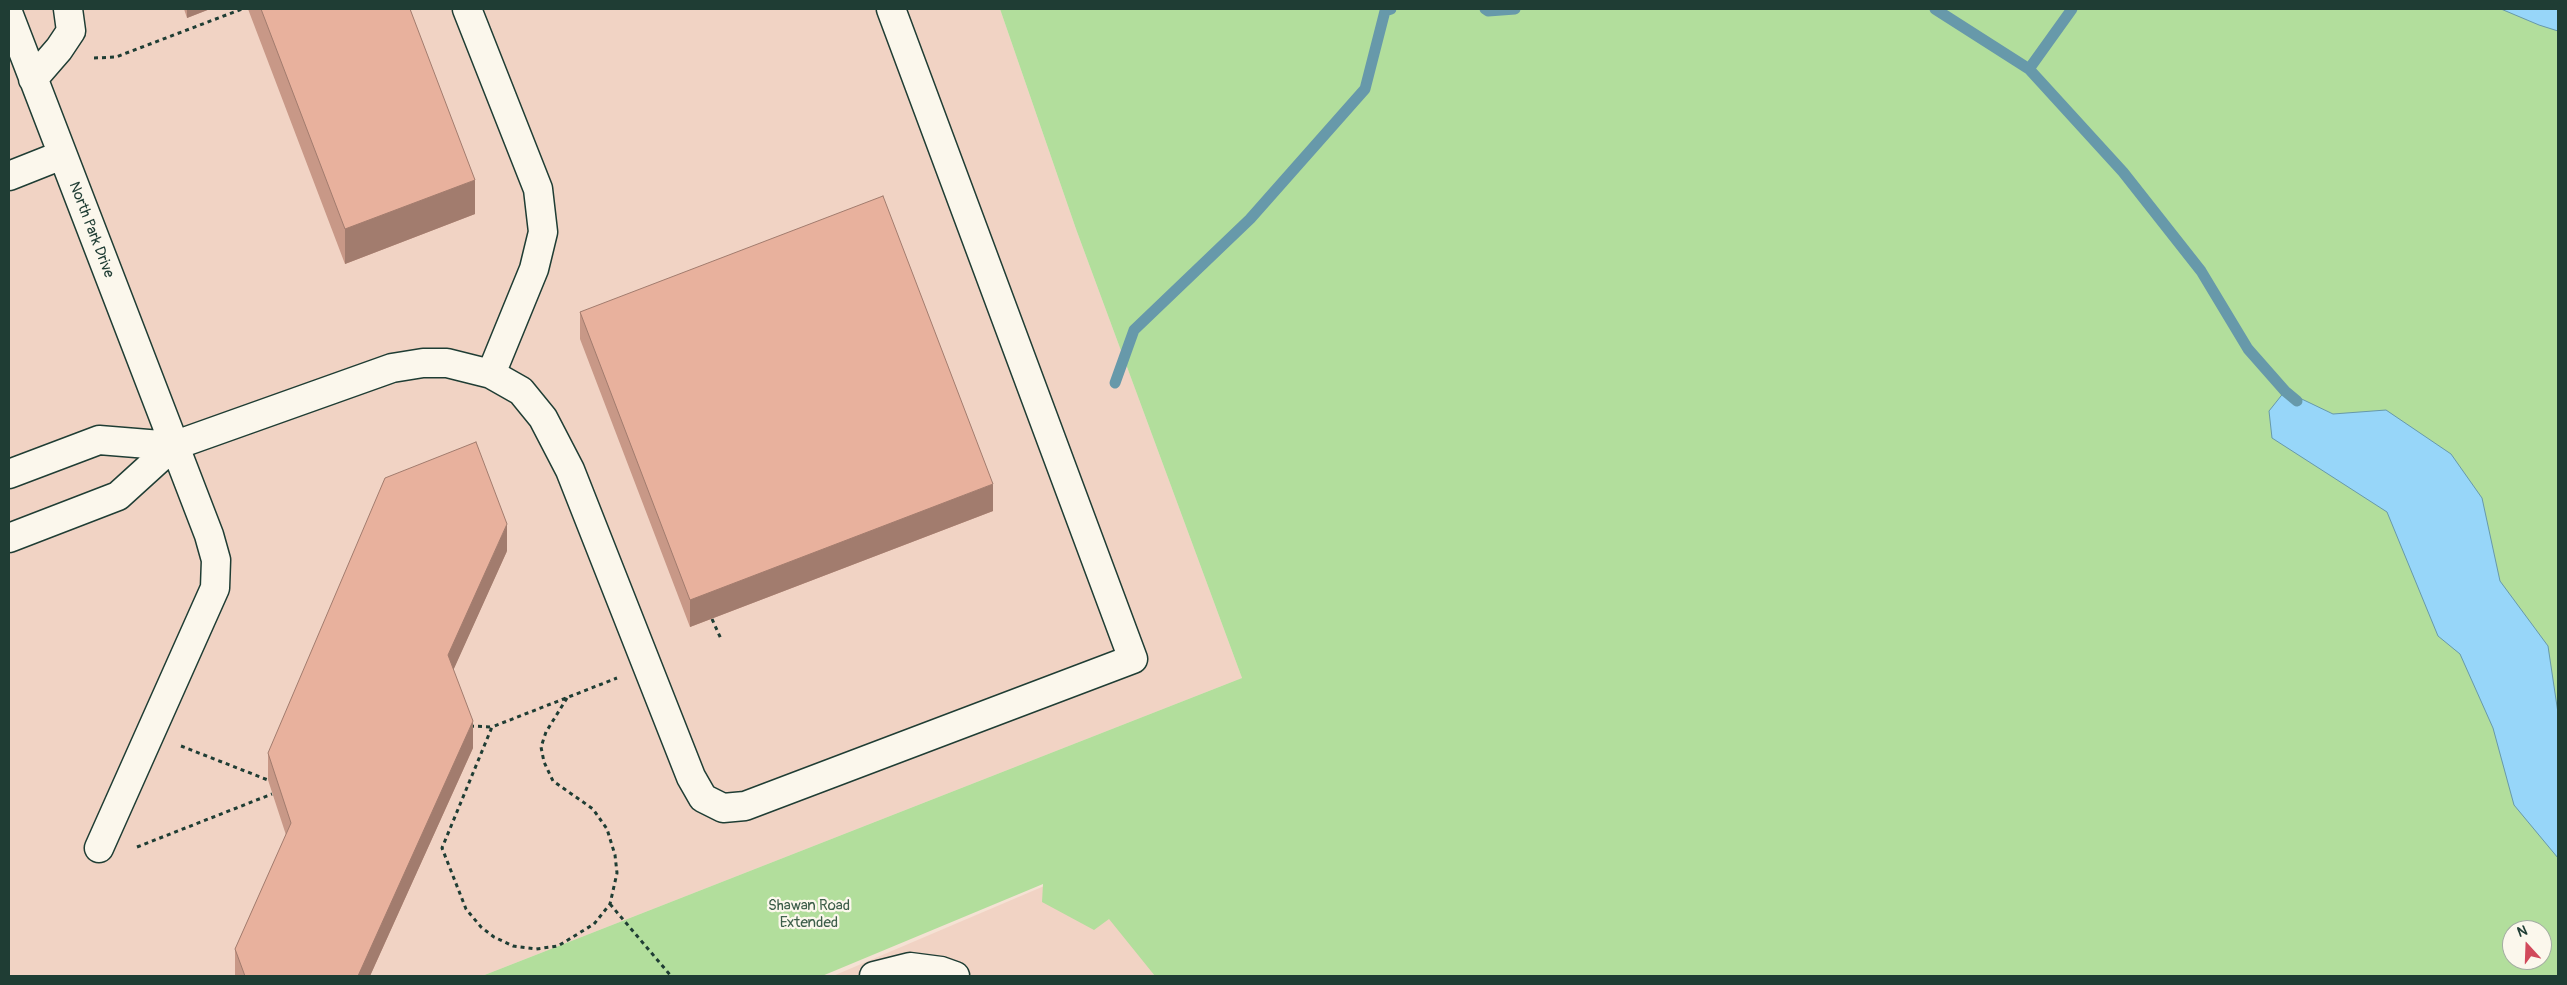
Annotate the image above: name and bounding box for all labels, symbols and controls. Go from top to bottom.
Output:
street label: North Park Drive [64,179,118,281]
park label: Shawan Road Extended [768,897,850,932]
north arrow [2502,920,2552,970]
text: N [2515,922,2529,941]

